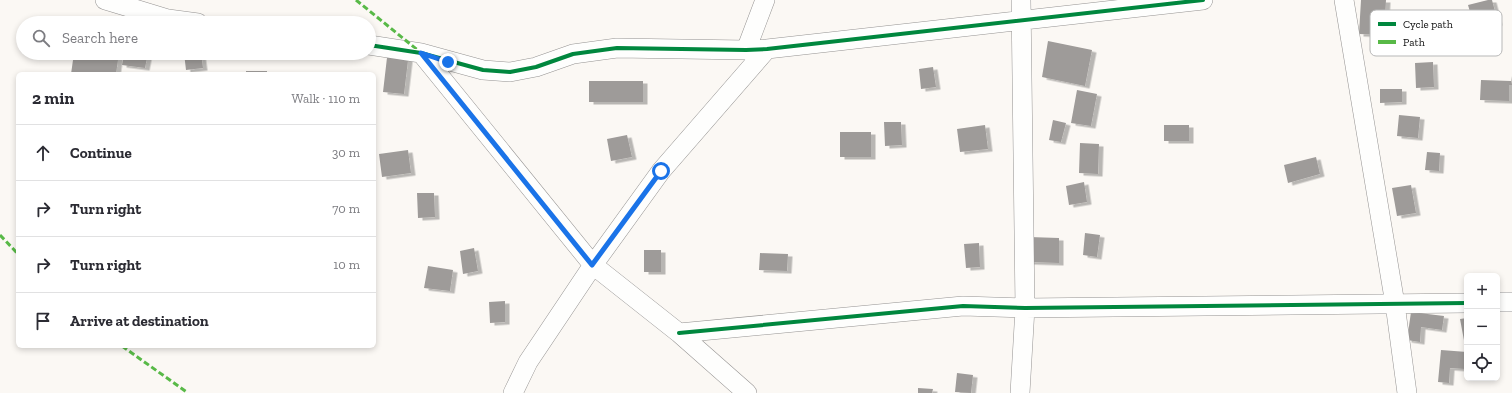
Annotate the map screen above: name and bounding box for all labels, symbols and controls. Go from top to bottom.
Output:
legend [1370,10,1502,56]
search box [16,16,376,60]
text: Cycle path [1403,18,1454,31]
icon: search [30,27,52,49]
text: Search here [62,29,138,47]
text: Path [1403,36,1426,49]
route end [439,53,457,71]
text: 2 min [32,88,74,108]
text: Walk · 110 m [292,91,360,106]
icon: ahead [32,142,54,164]
text: Continue [70,144,132,162]
text: 30 m [332,145,360,160]
route start [652,162,670,180]
icon: right [32,198,54,220]
text: Turn right [70,200,141,218]
text: 70 m [332,201,360,216]
icon: right [32,254,54,276]
text: Turn right [70,256,141,274]
text: 10 m [333,257,360,272]
map controls [1464,273,1500,381]
button: + [1464,273,1500,309]
button: − [1464,309,1500,345]
icon: arrive [32,310,54,332]
text: Arrive at destination [70,312,209,330]
button: locate [1464,345,1500,381]

